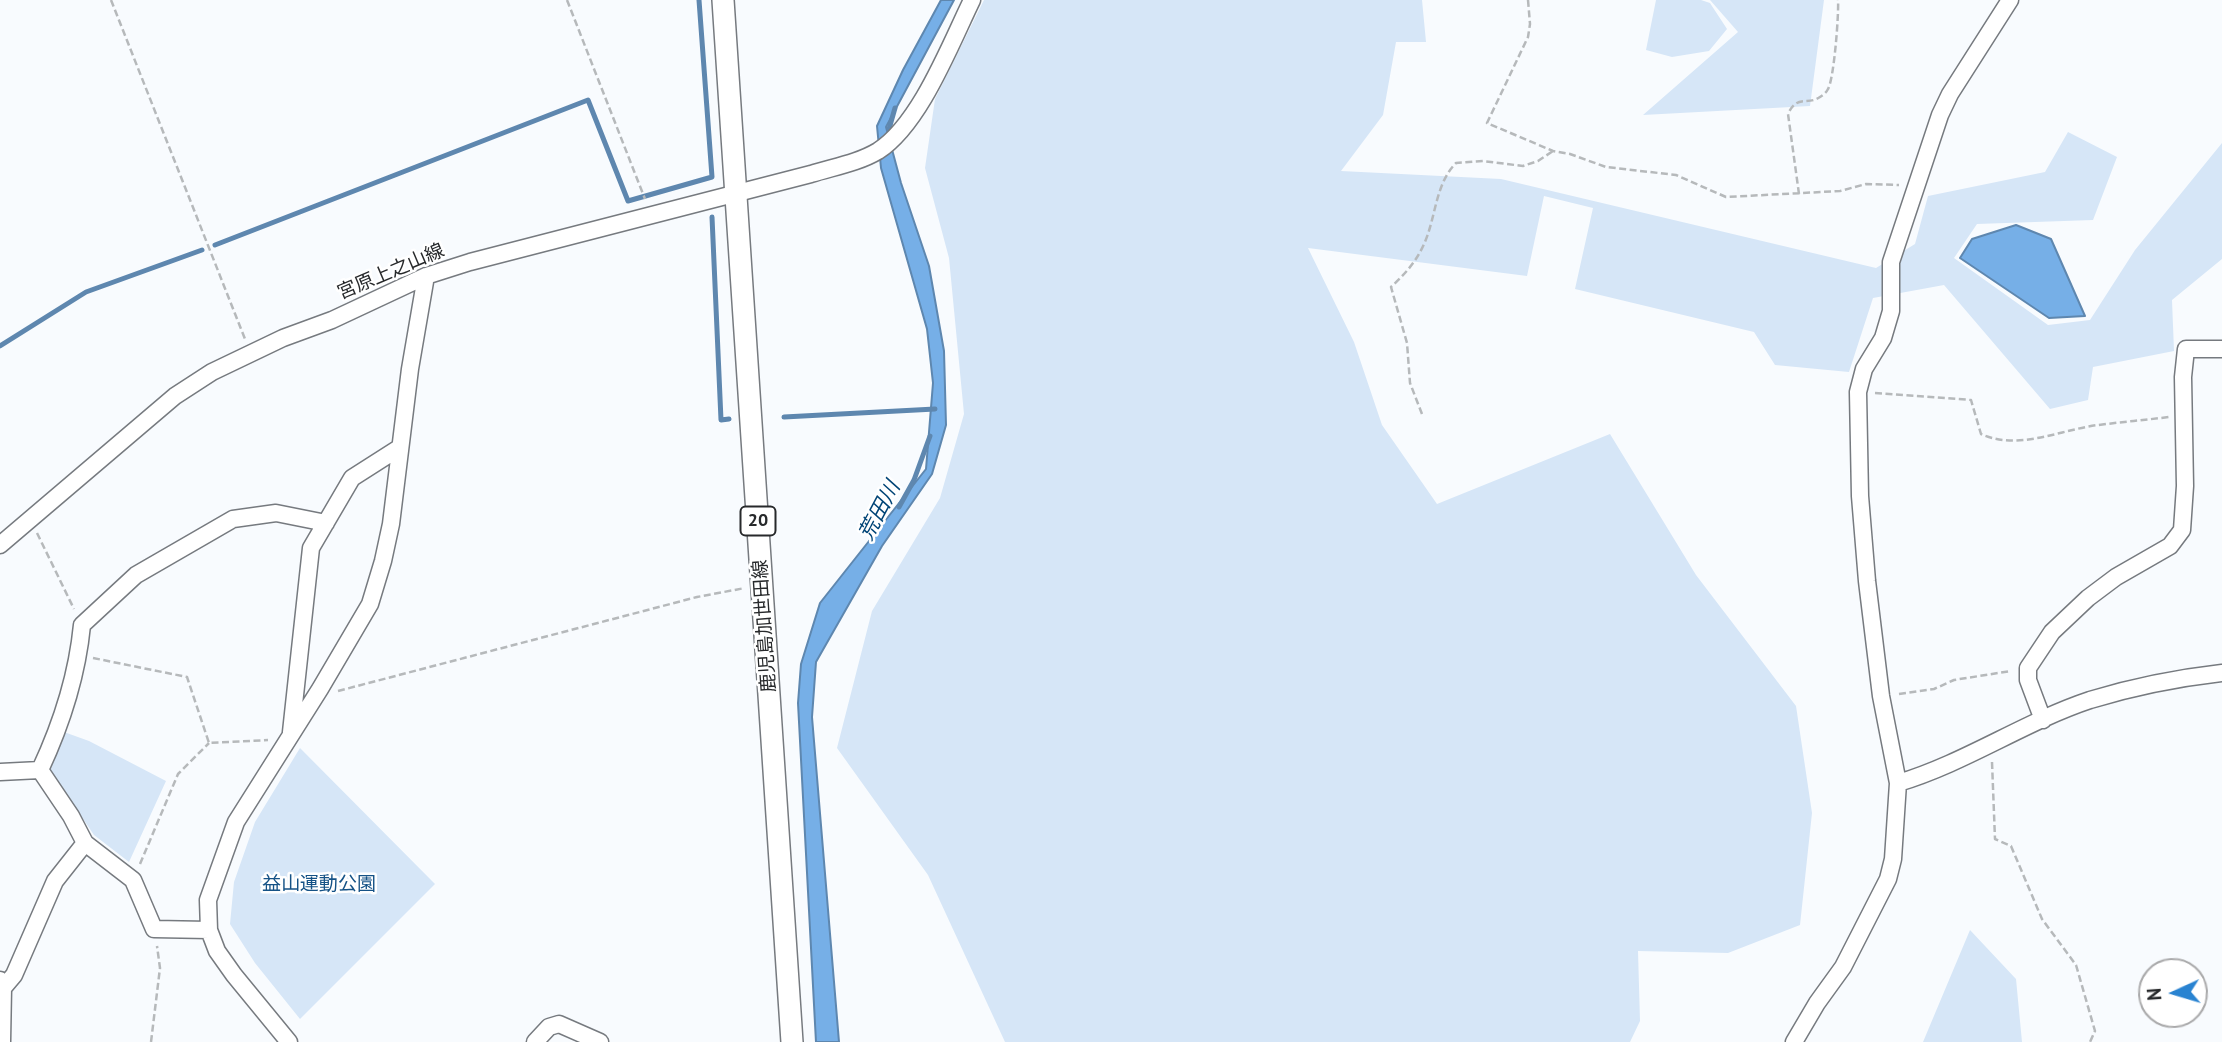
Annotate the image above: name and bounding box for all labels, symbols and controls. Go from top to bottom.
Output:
street label: 宮原上之山線 [334,239,448,305]
water label: 荒田川 [854,477,906,545]
road number: 20 [740,506,776,536]
street label: 鹿児島加世田線 [749,559,781,693]
park label: 益山運動公園 [262,874,376,896]
north arrow [2138,958,2208,1028]
text: N [2142,987,2166,1001]

